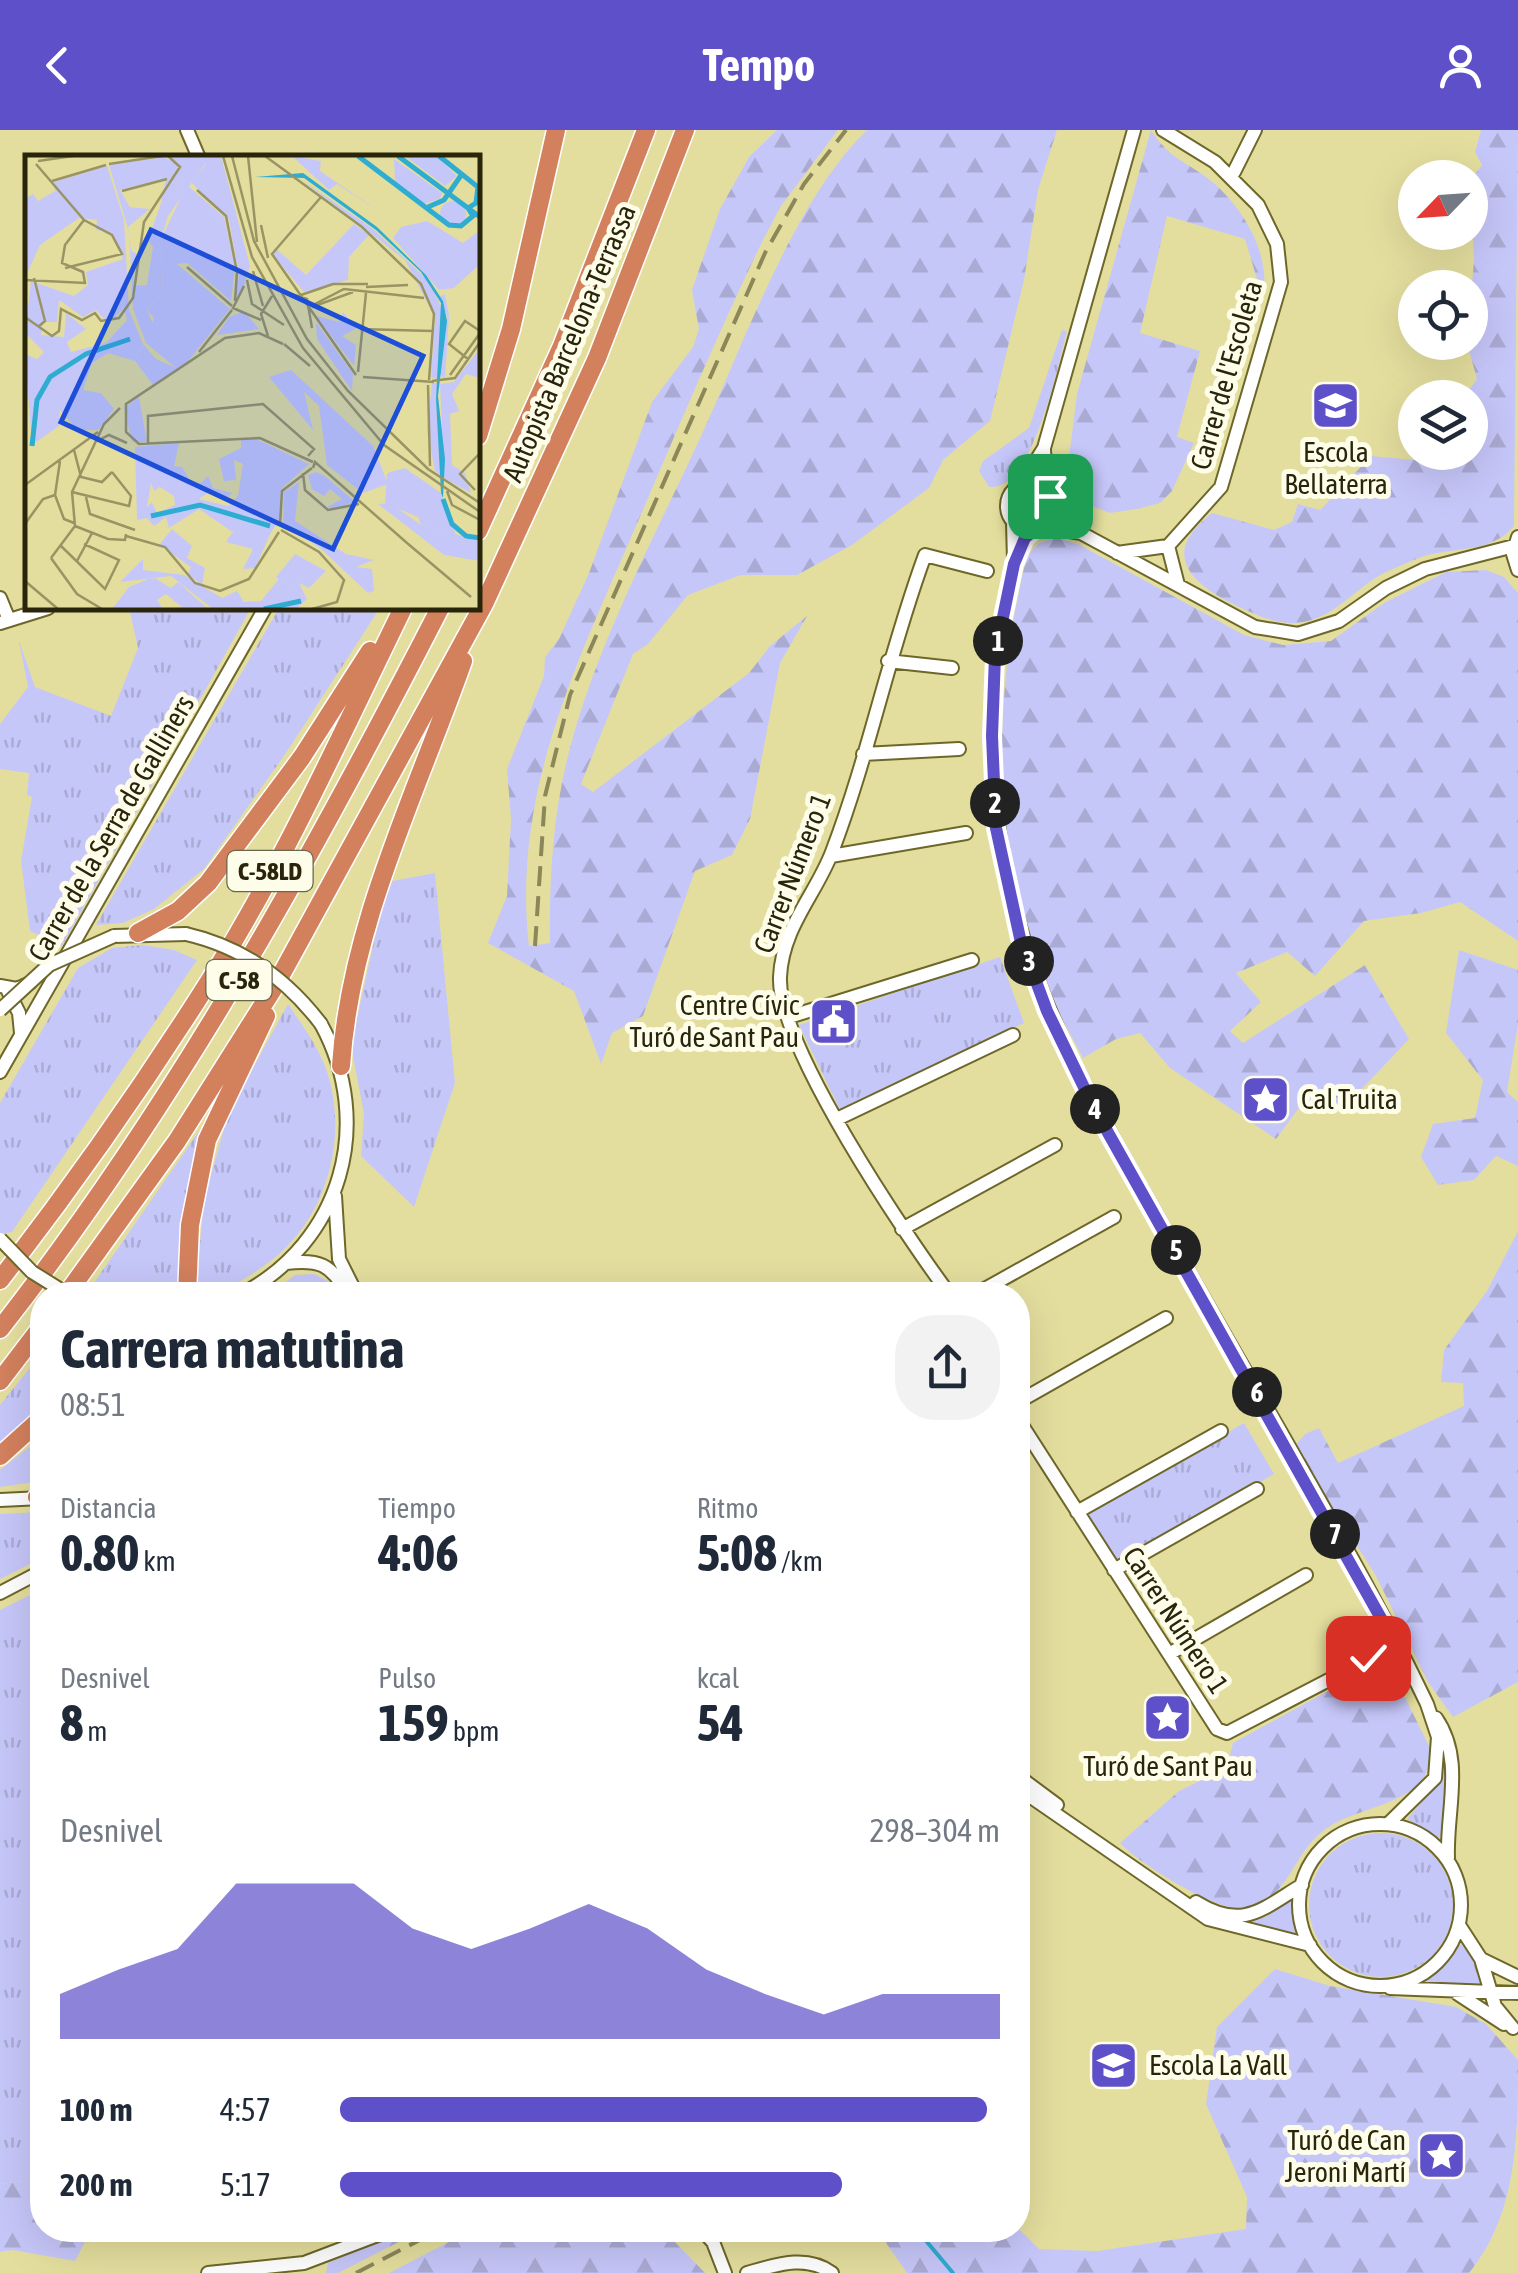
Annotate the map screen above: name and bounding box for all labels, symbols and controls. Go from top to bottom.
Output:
icon: back [30,38,85,93]
icon: person [1433,38,1488,93]
text: Tempo [703,39,815,91]
inset map [25,155,480,610]
north arrow [1398,160,1488,250]
map controls [1398,160,1488,470]
street label: Autopista Barcelona-Terrassa [496,200,642,486]
button: locate [1398,270,1488,360]
street label: Carrer de l'Escoleta [1184,277,1268,473]
school or university icon: Escola Bellaterra [1310,379,1362,431]
button: layers [1398,380,1488,470]
place label: Escola Bellaterra [1284,436,1388,500]
pin [1008,454,1093,539]
icon: arrive [1023,469,1078,524]
pin: 1 [973,616,1023,666]
text: 1 [991,625,1005,657]
street label: Carrer de la Serra de Galliners [22,689,200,967]
pin: 2 [970,778,1020,828]
text: 2 [988,787,1002,819]
street label: Carrer Número 1 [747,789,837,957]
road number: C-58LD [228,851,312,891]
pin: 3 [1004,936,1054,986]
text: 3 [1022,945,1036,977]
road number: C-58 [206,960,272,1000]
place label: Centre Cívic Turó de Sant Pau [630,989,800,1053]
public building icon: Centre Cívic Turó de Sant Pau [808,995,860,1047]
place icon: Cal Truita [1240,1073,1292,1125]
place label: Cal Truita [1301,1083,1398,1115]
pin: 4 [1070,1084,1120,1134]
text: 4 [1088,1093,1102,1125]
pin: 5 [1151,1225,1201,1275]
text: 5 [1169,1234,1183,1266]
button: share [895,1315,1000,1420]
text: Carrera matutina [60,1317,404,1380]
pin: 6 [1232,1367,1282,1417]
text: 6 [1250,1376,1264,1408]
text: 08:51 [60,1386,126,1423]
text: Distancia [60,1492,157,1524]
text: Tiempo [378,1492,456,1524]
text: Ritmo [697,1492,758,1524]
pin: 7 [1310,1509,1360,1559]
text: 7 [1328,1518,1342,1550]
text: 0.80 [60,1524,139,1582]
text: 4:06 [378,1524,459,1582]
text: 5:08 [697,1524,777,1582]
street label: Carrer Número 1 [1117,1541,1235,1699]
text: km [139,1545,176,1577]
text: /km [777,1545,823,1577]
pin [1326,1616,1411,1701]
icon: check [1341,1631,1396,1686]
text: Desnivel [60,1662,150,1694]
text: Pulso [378,1662,436,1694]
text: kcal [697,1662,739,1694]
place icon: Turó de Sant Pau [1142,1692,1194,1744]
text: 8 [60,1694,84,1752]
text: 159 [378,1694,449,1752]
text: 54 [697,1694,744,1752]
text: m [84,1715,108,1747]
text: bpm [449,1715,499,1747]
place label: Turó de Sant Pau [1083,1750,1253,1782]
text: Desnivel [60,1812,163,1849]
text: 298–304 m [870,1812,1000,1849]
school or university icon: Escola La Vall [1088,2039,1140,2091]
place label: Escola La Vall [1149,2049,1288,2081]
text: 100 m [60,2091,133,2128]
text: 4:57 [220,2091,271,2128]
place label: Turó de Can Jeroni Martí [1285,2124,1406,2188]
place icon: Turó de Can Jeroni Martí [1415,2130,1467,2182]
text: 200 m [60,2166,133,2203]
text: 5:17 [220,2166,271,2203]

